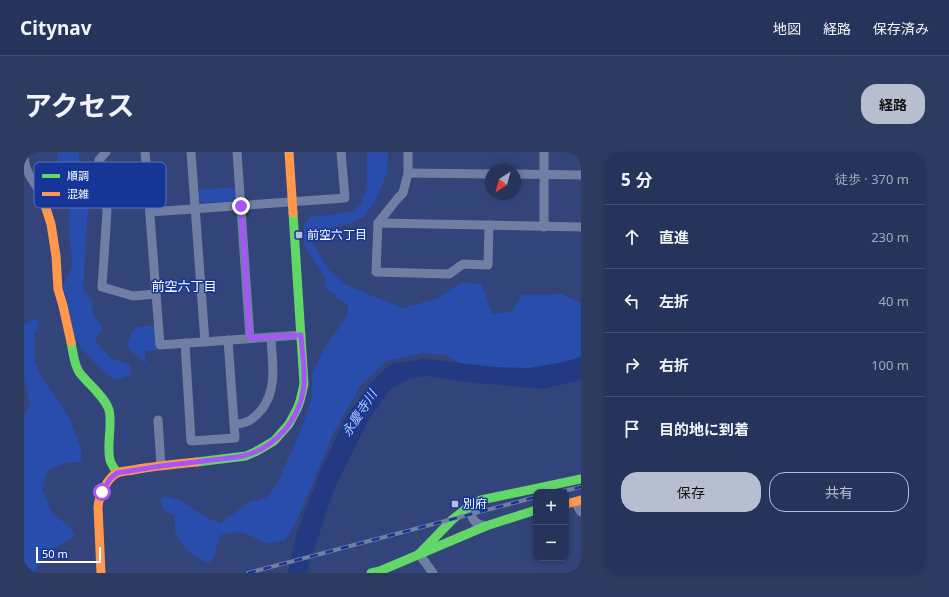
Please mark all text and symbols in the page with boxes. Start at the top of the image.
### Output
text: Citynav [20,15,92,41]
text: 地図 [773,19,801,38]
text: 経路 [823,19,851,38]
text: 保存済み [873,19,929,38]
button: 経路 [861,84,925,124]
text: アクセス [24,86,135,124]
legend [34,162,166,208]
north arrow [485,164,521,200]
text: 順調 [67,168,89,183]
text: 5 分 [621,168,652,191]
text: 徒歩 · 370 m [835,170,909,188]
text: 混雑 [67,186,89,201]
route end [232,197,250,215]
place label: 前空六丁目 [307,226,367,243]
icon: ahead [621,226,643,248]
text: 直進 [659,227,689,247]
text: 230 m [871,228,909,246]
marker: 前空六丁目 [294,230,304,240]
district label: 前空六丁目 [151,277,217,295]
icon: left [621,290,643,312]
text: 左折 [659,291,689,311]
text: 40 m [879,292,909,310]
icon: right [621,354,643,376]
text: 右折 [659,355,689,375]
text: 100 m [871,356,909,374]
water label: 永慶寺川 [337,385,382,440]
icon: arrive [621,418,643,440]
text: 目的地に到着 [659,419,749,439]
button: 保存 [621,472,761,512]
button: 共有 [769,472,909,512]
route start [93,483,111,501]
map controls [533,489,569,561]
button: + [533,489,569,525]
place label: 別府 [463,495,487,512]
marker: 別府 [450,499,460,509]
button: − [533,525,569,561]
scale bar [36,545,101,564]
text: 50 m [42,546,68,561]

